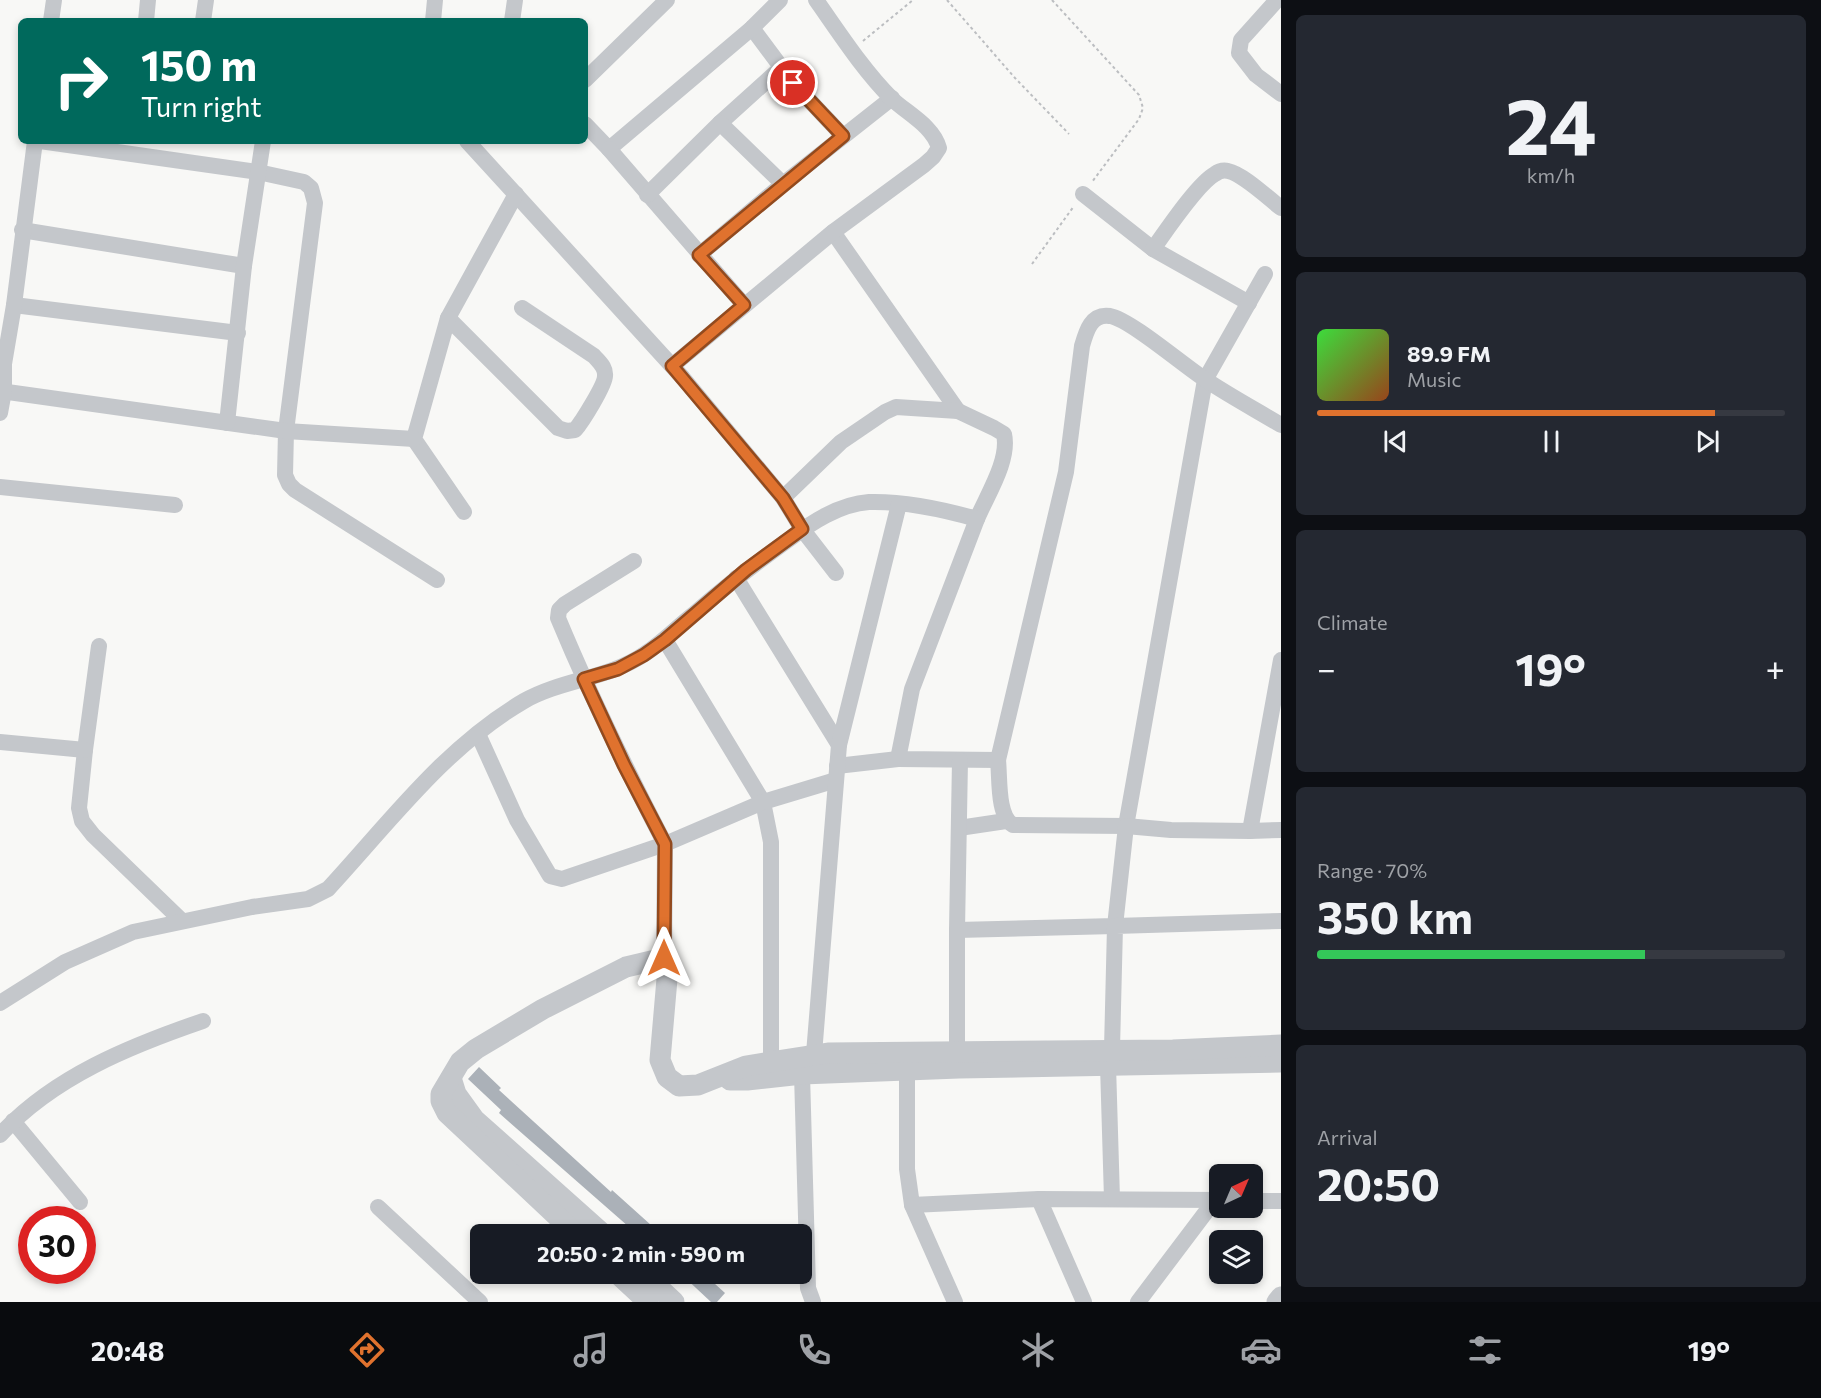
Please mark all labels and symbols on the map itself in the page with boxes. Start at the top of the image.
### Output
pin [767,57,818,108]
position arrow [632,926,696,990]
north arrow [1209,1164,1263,1218]
speed limit sign: 30 [18,1206,96,1284]

